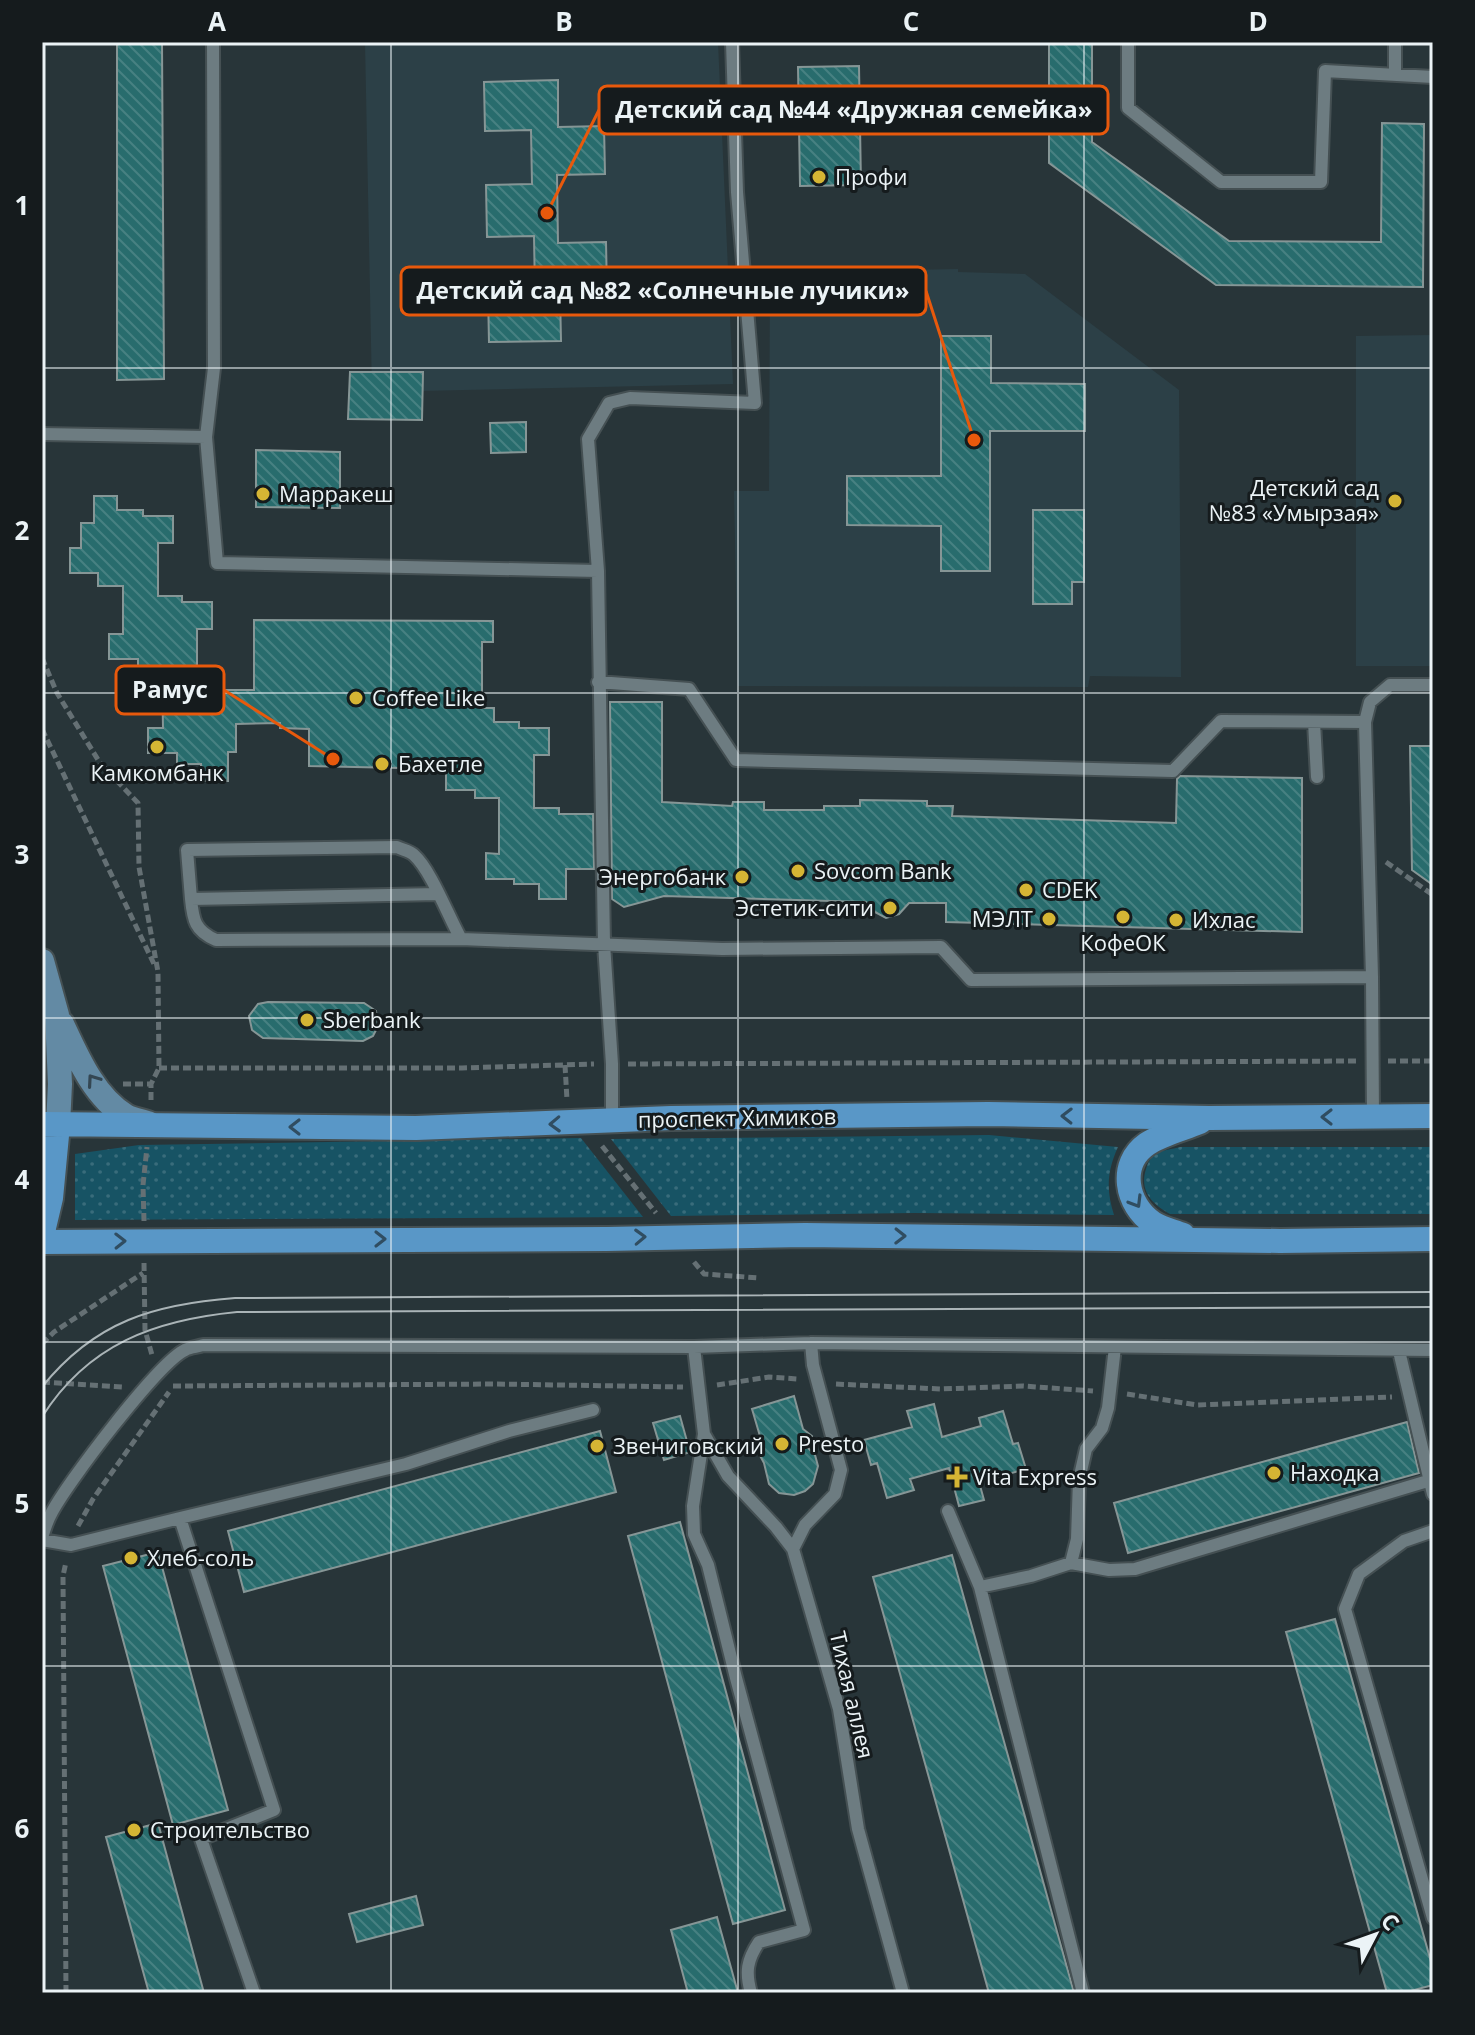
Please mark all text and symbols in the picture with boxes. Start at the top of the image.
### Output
text: A [208,3,226,39]
text: B [555,3,573,39]
text: C [903,3,919,39]
text: D [1248,3,1268,39]
callout: Детский сад №44 «Дружная семейка» [599,86,1108,134]
text: Детский сад №44 «Дружная семейка» [615,92,1093,125]
place label: Профи [835,161,907,191]
marker: Профи [810,168,828,186]
text: 1 [15,187,29,223]
callout: Детский сад №82 «Солнечные лучики» [401,267,926,315]
text: Детский сад №82 «Солнечные лучики» [416,273,910,306]
place label: Детский сад №83 «Умырзая» [1209,472,1379,527]
place label: Марракеш [279,478,393,508]
marker: Марракеш [254,485,272,503]
marker: Детский сад №83 «Умырзая» [1386,492,1404,510]
text: 2 [15,512,30,548]
callout: Рамус [116,666,224,714]
text: Рамус [132,672,208,705]
place label: Coffee Like [372,682,485,712]
marker: Coffee Like [347,689,365,707]
marker: Камкомбанк [148,738,166,756]
place label: Бахетле [398,748,483,778]
marker: Бахетле [373,755,391,773]
place label: Камкомбанк [90,757,224,787]
text: 3 [15,836,29,872]
place label: Sovcom Bank [814,855,952,885]
place label: Энергобанк [599,861,727,891]
marker: Sovcom Bank [789,862,807,880]
marker: Энергобанк [733,868,751,886]
place label: CDEK [1042,874,1098,904]
marker: CDEK [1017,881,1035,899]
place label: Эстетик-сити [735,892,874,922]
marker: Эстетик-сити [881,899,899,917]
place label: МЭЛТ [972,903,1033,933]
place label: Ихлас [1192,904,1256,934]
marker: КофеОК [1114,908,1132,926]
marker: МЭЛТ [1040,910,1058,928]
marker: Ихлас [1167,911,1185,929]
place label: КофеОК [1080,927,1166,957]
place label: Sberbank [323,1004,421,1034]
marker: Sberbank [298,1011,316,1029]
one-way arrow [88,1075,103,1089]
street label: проспект Химиков [638,1100,836,1134]
one-way arrow [1060,1107,1073,1124]
one-way arrow [1320,1108,1333,1126]
one-way arrow [548,1115,561,1132]
one-way arrow [288,1118,301,1136]
text: 4 [15,1161,30,1197]
one-way arrow [1126,1193,1142,1208]
one-way arrow [894,1227,907,1245]
one-way arrow [634,1229,647,1246]
one-way arrow [374,1231,387,1248]
one-way arrow [114,1232,127,1250]
place label: Presto [798,1428,864,1458]
place label: Звениговский [613,1430,764,1460]
marker: Presto [773,1435,791,1453]
marker: Звениговский [588,1437,606,1455]
place label: Находка [1290,1457,1379,1487]
place label: Vita Express [973,1461,1097,1491]
marker: Находка [1265,1464,1283,1482]
marker: Vita Express [948,1468,966,1486]
text: 5 [15,1485,29,1521]
place label: Хлеб-соль [147,1542,254,1572]
marker: Хлеб-соль [122,1549,140,1567]
street label: Тихая аллея [824,1628,882,1761]
text: 6 [15,1810,30,1846]
place label: Строительство [150,1814,310,1844]
marker: Строительство [125,1821,143,1839]
north arrow [1335,1895,1415,1975]
text: С [1375,1906,1407,1936]

